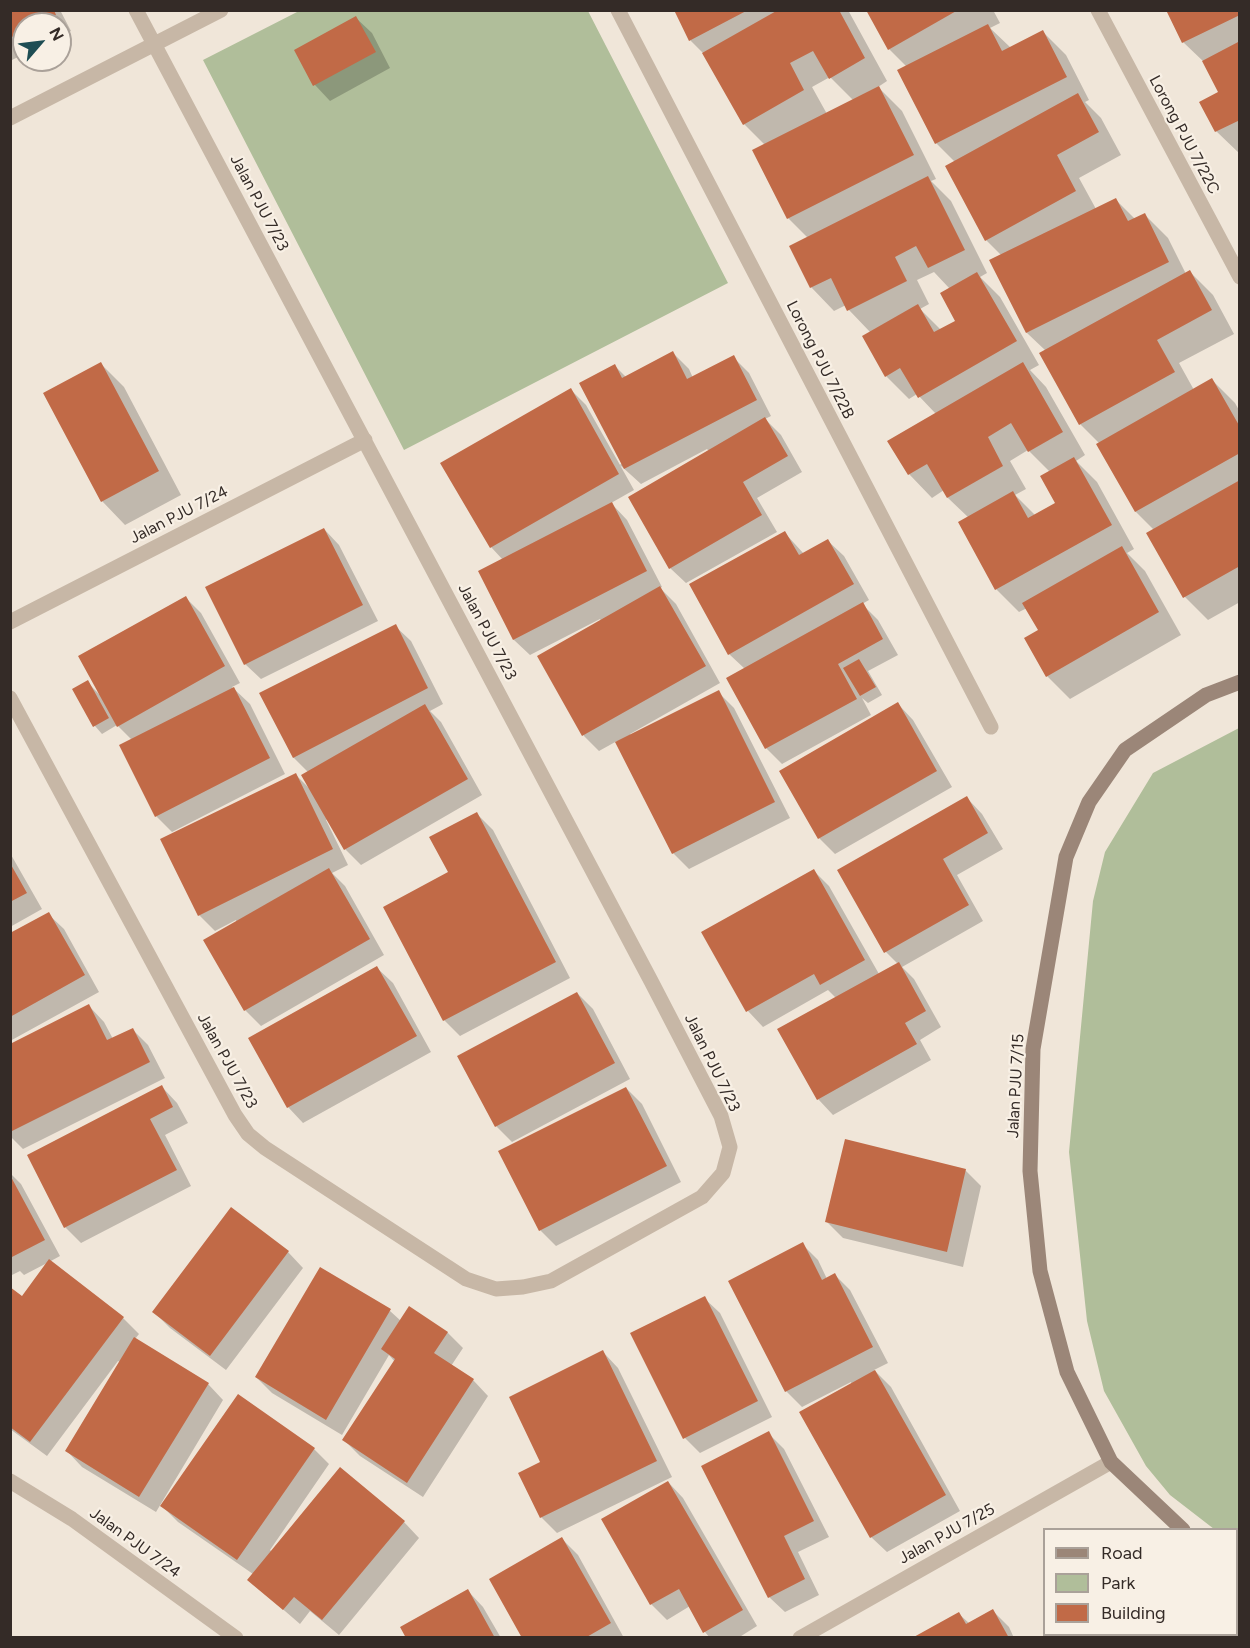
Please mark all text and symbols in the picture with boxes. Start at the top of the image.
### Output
north arrow [12,12,72,72]
text: N [45,24,68,44]
street label: Lorong PJU 7/22C [1145,72,1223,198]
street label: Jalan PJU 7/23 [226,152,292,254]
street label: Lorong PJU 7/22B [782,298,858,422]
street label: Jalan PJU 7/24 [127,482,231,548]
street label: Jalan PJU 7/23 [454,581,520,683]
street label: Jalan PJU 7/23 [193,1010,261,1112]
street label: Jalan PJU 7/23 [680,1011,744,1115]
street label: Jalan PJU 7/15 [1004,1033,1028,1139]
street label: Jalan PJU 7/25 [896,1500,998,1568]
street label: Jalan PJU 7/24 [86,1504,184,1582]
legend [1043,1528,1238,1636]
text: Road [1101,1542,1142,1564]
text: Park [1101,1572,1135,1594]
text: Building [1101,1602,1166,1624]

